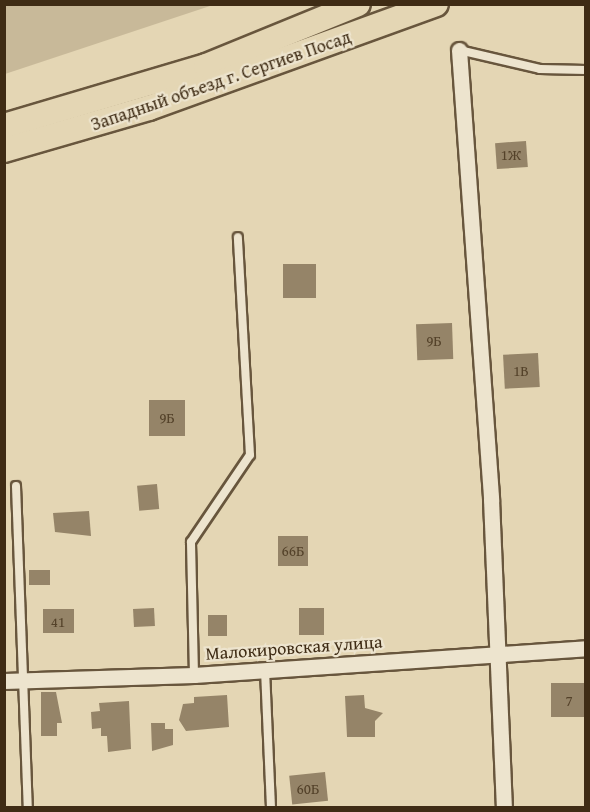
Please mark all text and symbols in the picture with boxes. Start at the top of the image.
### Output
street label: Западный объезд г. Сергиев Посад [88,26,354,136]
house number: 1Ж [501,146,521,164]
house number: 9Б [426,332,442,350]
house number: 1В [513,362,529,380]
house number: 9Б [159,409,175,427]
house number: 66Б [282,542,304,560]
house number: 41 [51,613,65,631]
street label: Малокировская улица [205,631,383,665]
house number: 7 [565,692,573,710]
house number: 60Б [297,780,319,798]

